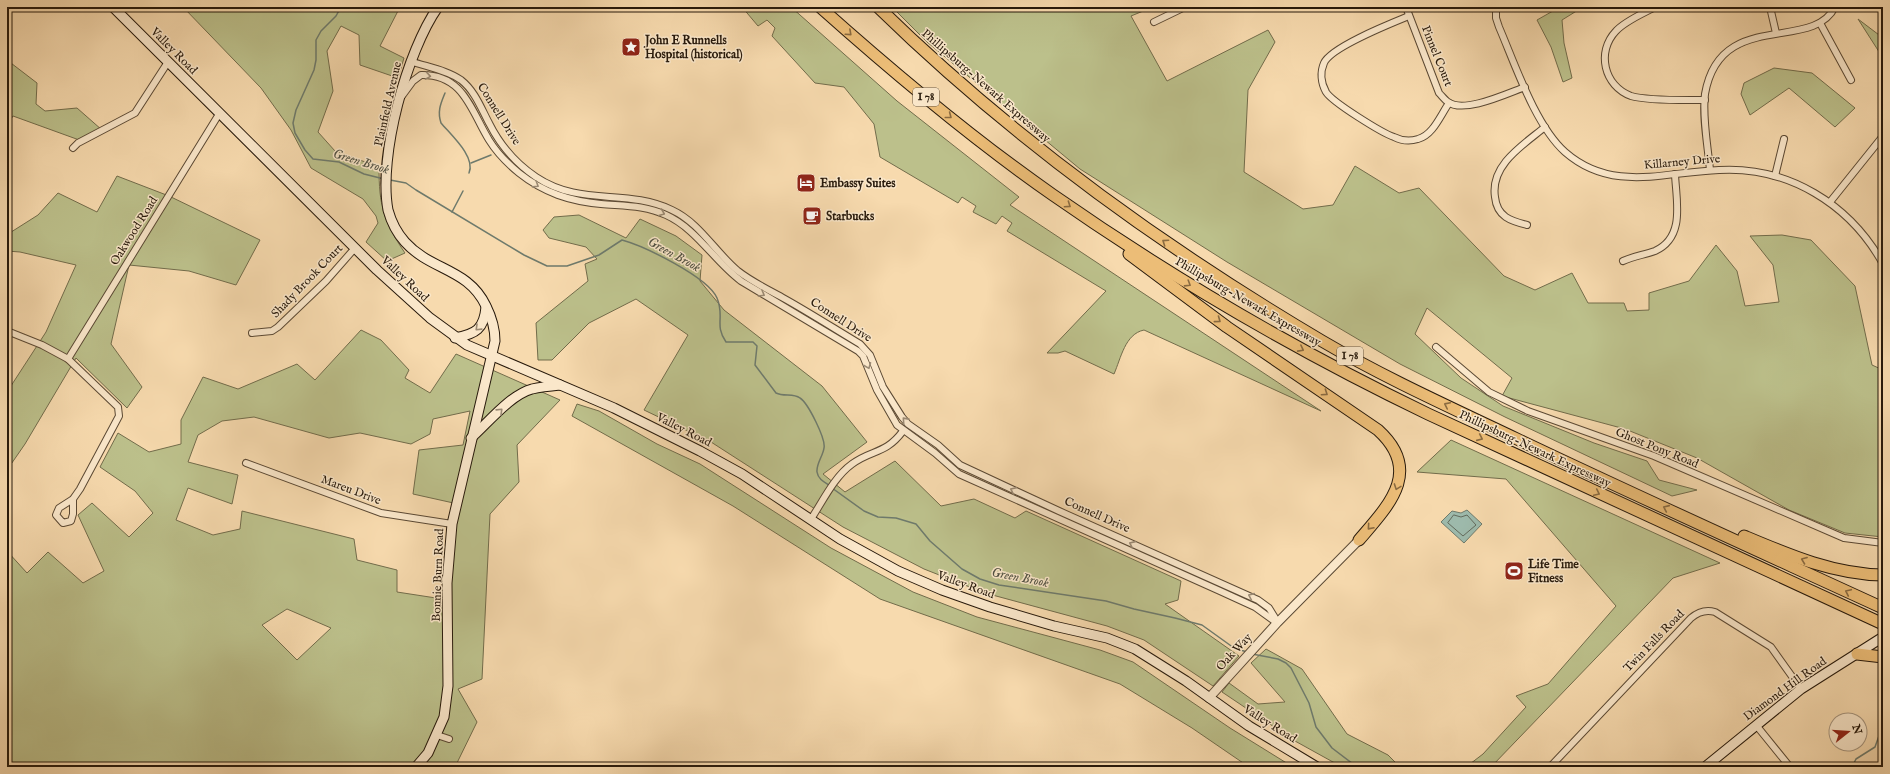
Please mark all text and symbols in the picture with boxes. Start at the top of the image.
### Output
street label: Pinnel Court [1418,23,1456,89]
street label: Valley Road [147,24,201,78]
street label: Phillipsburg-Newark Expressway [918,26,1054,147]
one-way arrow [845,28,852,35]
place label: John E Runnells Hospital (historical) [643,33,743,63]
place icon: John E Runnells Hospital (historical) [620,36,642,58]
street label: Plainfield Avenue [371,60,405,148]
one-way arrow [425,71,431,80]
street label: Connell Drive [474,80,524,148]
road number: I 78 [913,88,939,106]
one-way arrow [945,111,952,118]
water label: Green Brook [331,145,392,179]
street label: Killarney Drive [1643,151,1721,173]
hotel icon: Embassy Suites [795,172,817,194]
place label: Embassy Suites [820,176,896,192]
one-way arrow [532,181,539,188]
street label: Oakwood Road [107,193,161,268]
one-way arrow [1064,200,1071,208]
cafe icon: Starbucks [801,205,823,227]
one-way arrow [657,208,665,216]
place label: Starbucks [826,209,875,224]
water label: Green Brook [645,234,704,277]
one-way arrow [1163,240,1170,247]
street label: Shady Brook Court [268,241,346,321]
street label: Valley Road [377,252,432,305]
street label: Phillipsburg-Newark Expressway [1172,254,1324,351]
one-way arrow [1184,279,1191,286]
one-way arrow [758,290,765,297]
street label: Connell Drive [807,295,875,346]
one-way arrow [1213,315,1220,322]
one-way arrow [475,323,483,331]
one-way arrow [1296,344,1304,351]
road number: I 78 [1337,347,1363,365]
one-way arrow [863,363,871,370]
one-way arrow [1320,388,1327,395]
one-way arrow [1444,403,1451,410]
street label: Phillipsburg-Newark Expressway [1456,407,1613,492]
one-way arrow [495,408,503,416]
street label: Valley Road [653,409,715,451]
one-way arrow [902,417,910,425]
street label: Ghost Pony Road [1613,424,1701,472]
one-way arrow [1475,433,1483,441]
street label: Mareu Drive [319,472,384,508]
one-way arrow [1394,484,1402,491]
one-way arrow [1010,487,1017,495]
one-way arrow [1593,488,1601,496]
street label: Connell Drive [1062,494,1133,536]
one-way arrow [1663,505,1670,513]
one-way arrow [1367,522,1374,530]
street label: Bonnie Burn Road [429,528,447,622]
one-way arrow [1128,540,1135,548]
place label: Life Time Fitness [1527,557,1579,586]
one-way arrow [1800,557,1807,565]
sports icon: Life Time Fitness [1503,560,1525,582]
water label: Green Brook [990,564,1051,592]
street label: Valley Road [934,567,997,603]
one-way arrow [1844,589,1852,597]
one-way arrow [1247,593,1255,601]
street label: Twin Falls Road [1620,606,1688,675]
street label: Oak Way [1213,630,1255,674]
street label: Diamond Hill Road [1741,654,1830,724]
street label: Valley Road [1240,701,1300,747]
north arrow [1828,712,1868,752]
text: N [1848,722,1865,736]

